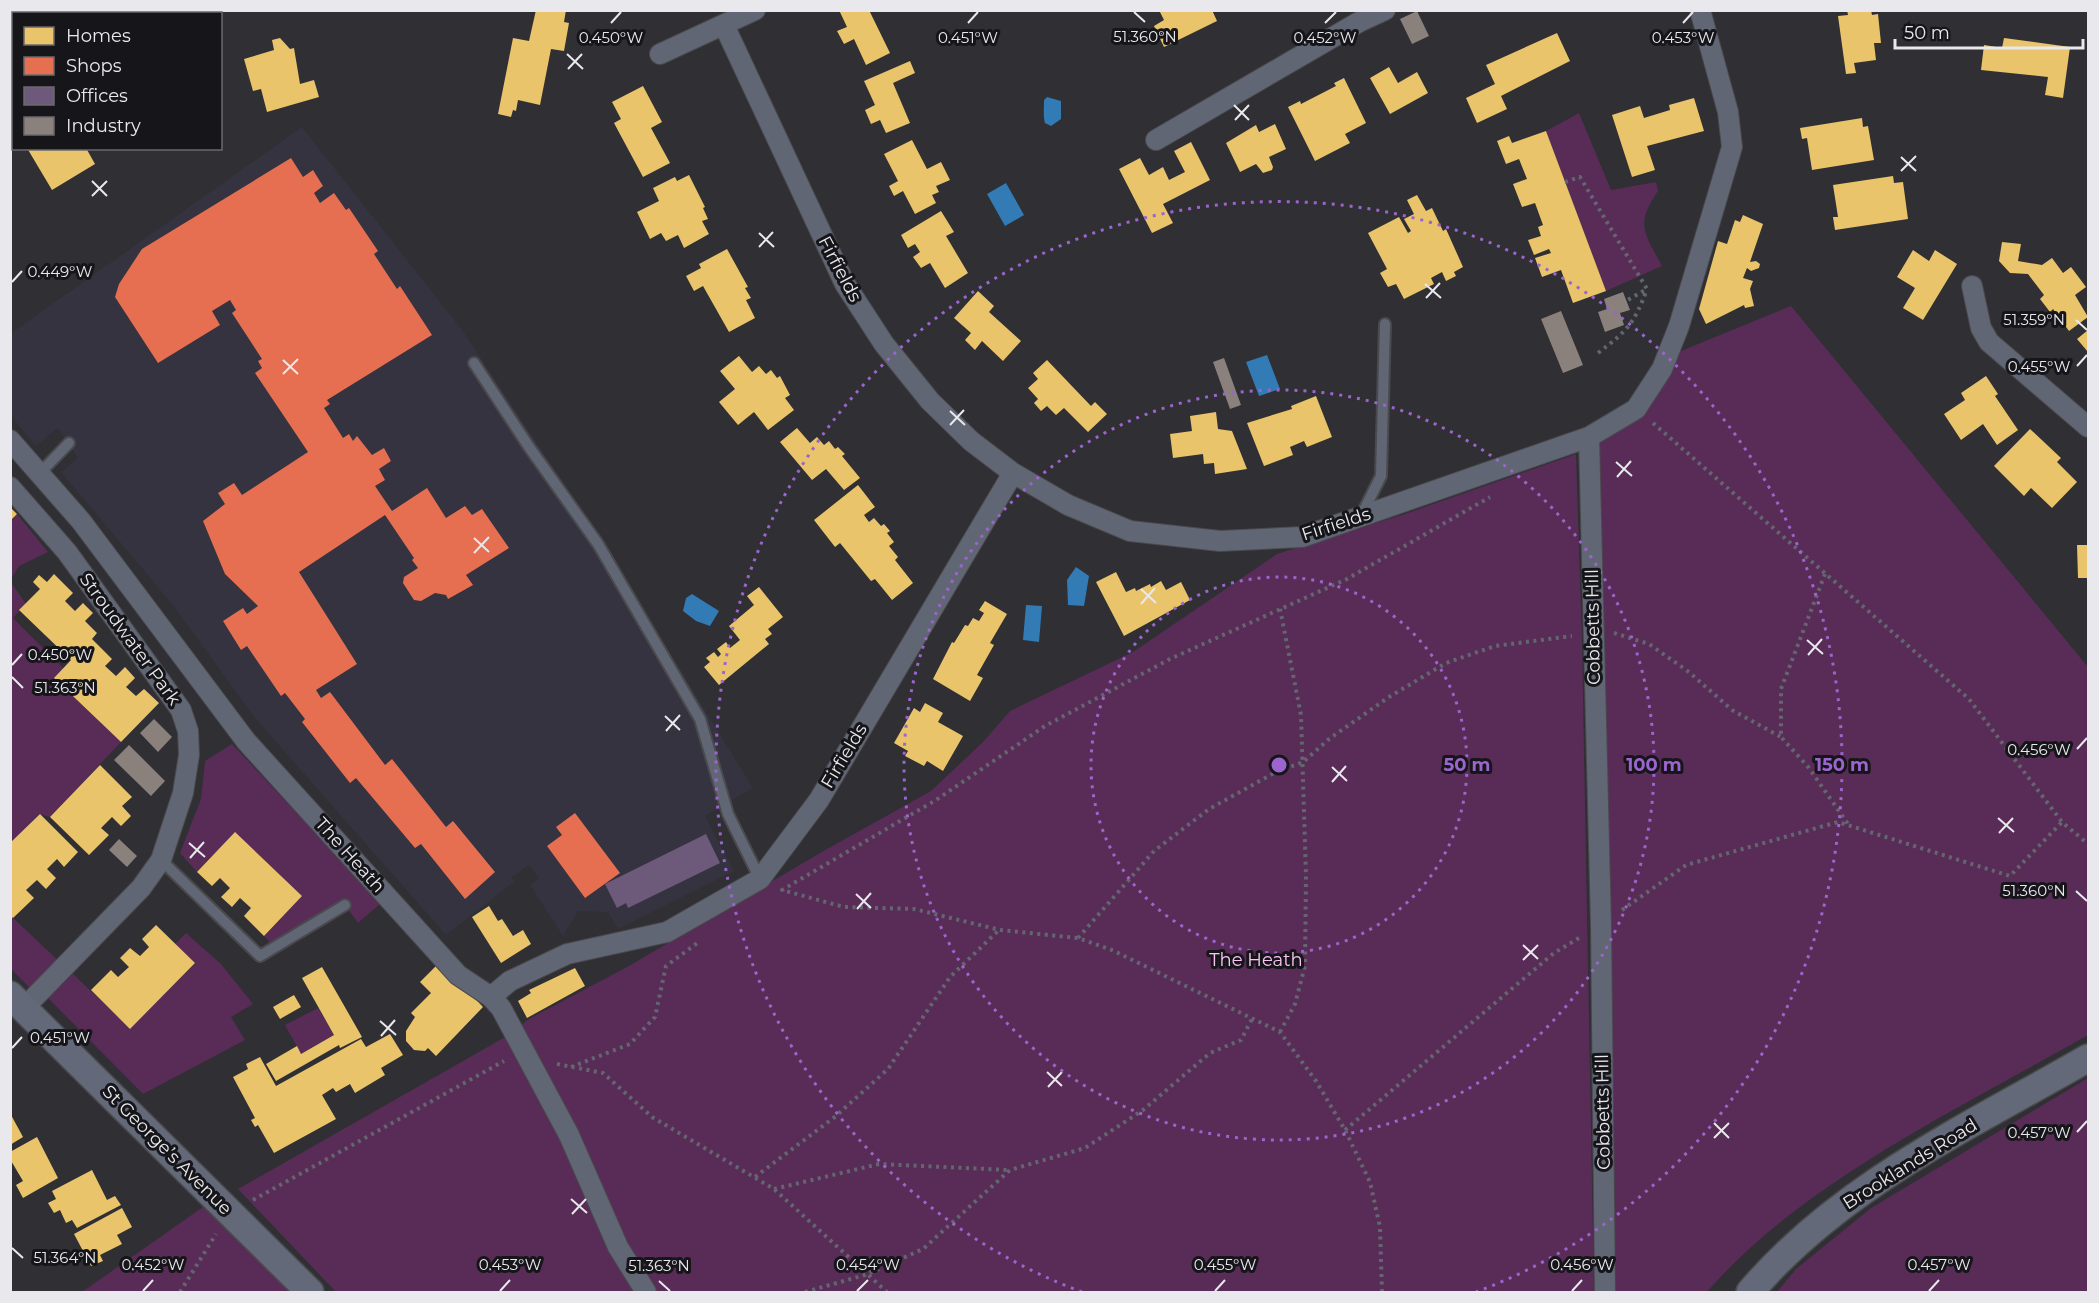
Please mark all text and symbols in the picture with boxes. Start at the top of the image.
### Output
legend [12,12,222,150]
scale bar [1895,12,2082,50]
text: 50 m [1904,22,1950,44]
text: Homes [66,25,131,47]
text: 51.360°N [1113,27,1177,46]
text: 0.450°W [579,28,644,47]
text: 0.451°W [938,28,998,47]
text: 0.452°W [1294,28,1357,47]
text: 0.453°W [1652,28,1715,47]
text: Shops [66,55,122,77]
text: Offices [66,85,128,107]
text: Industry [66,115,141,137]
street label: Firfields [814,232,867,306]
text: 0.449°W [27,262,93,281]
text: 51.359°N [2003,310,2065,329]
text: 0.455°W [2008,357,2071,376]
street label: Firfields [1299,502,1374,545]
street label: Stroudwater Park [75,569,185,710]
street label: Cobbetts Hill [1581,569,1605,685]
text: 0.450°W [28,645,93,664]
text: 51.363°N [34,678,96,697]
street label: Firfields [816,720,872,792]
text: 0.456°W [2007,740,2071,759]
text: 50 m [1444,754,1490,776]
text: 100 m [1626,754,1682,776]
text: 150 m [1815,754,1869,776]
centre of rings [1269,755,1289,775]
street label: The Heath [311,813,389,897]
text: 51.360°N [2002,881,2066,900]
park label: The Heath [1209,949,1303,971]
text: 0.451°W [30,1028,90,1047]
street label: Cobbetts Hill [1591,1054,1615,1170]
street label: St George’s Avenue [98,1081,236,1219]
street label: Brooklands Road [1839,1114,1981,1214]
text: 0.457°W [2007,1123,2071,1142]
text: 51.364°N [34,1248,96,1267]
text: 0.452°W [122,1255,185,1274]
text: 0.453°W [479,1255,542,1274]
text: 0.454°W [836,1255,900,1274]
text: 0.455°W [1194,1255,1257,1274]
text: 0.456°W [1550,1255,1614,1274]
text: 0.457°W [1907,1255,1971,1274]
text: 51.363°N [628,1256,690,1275]

